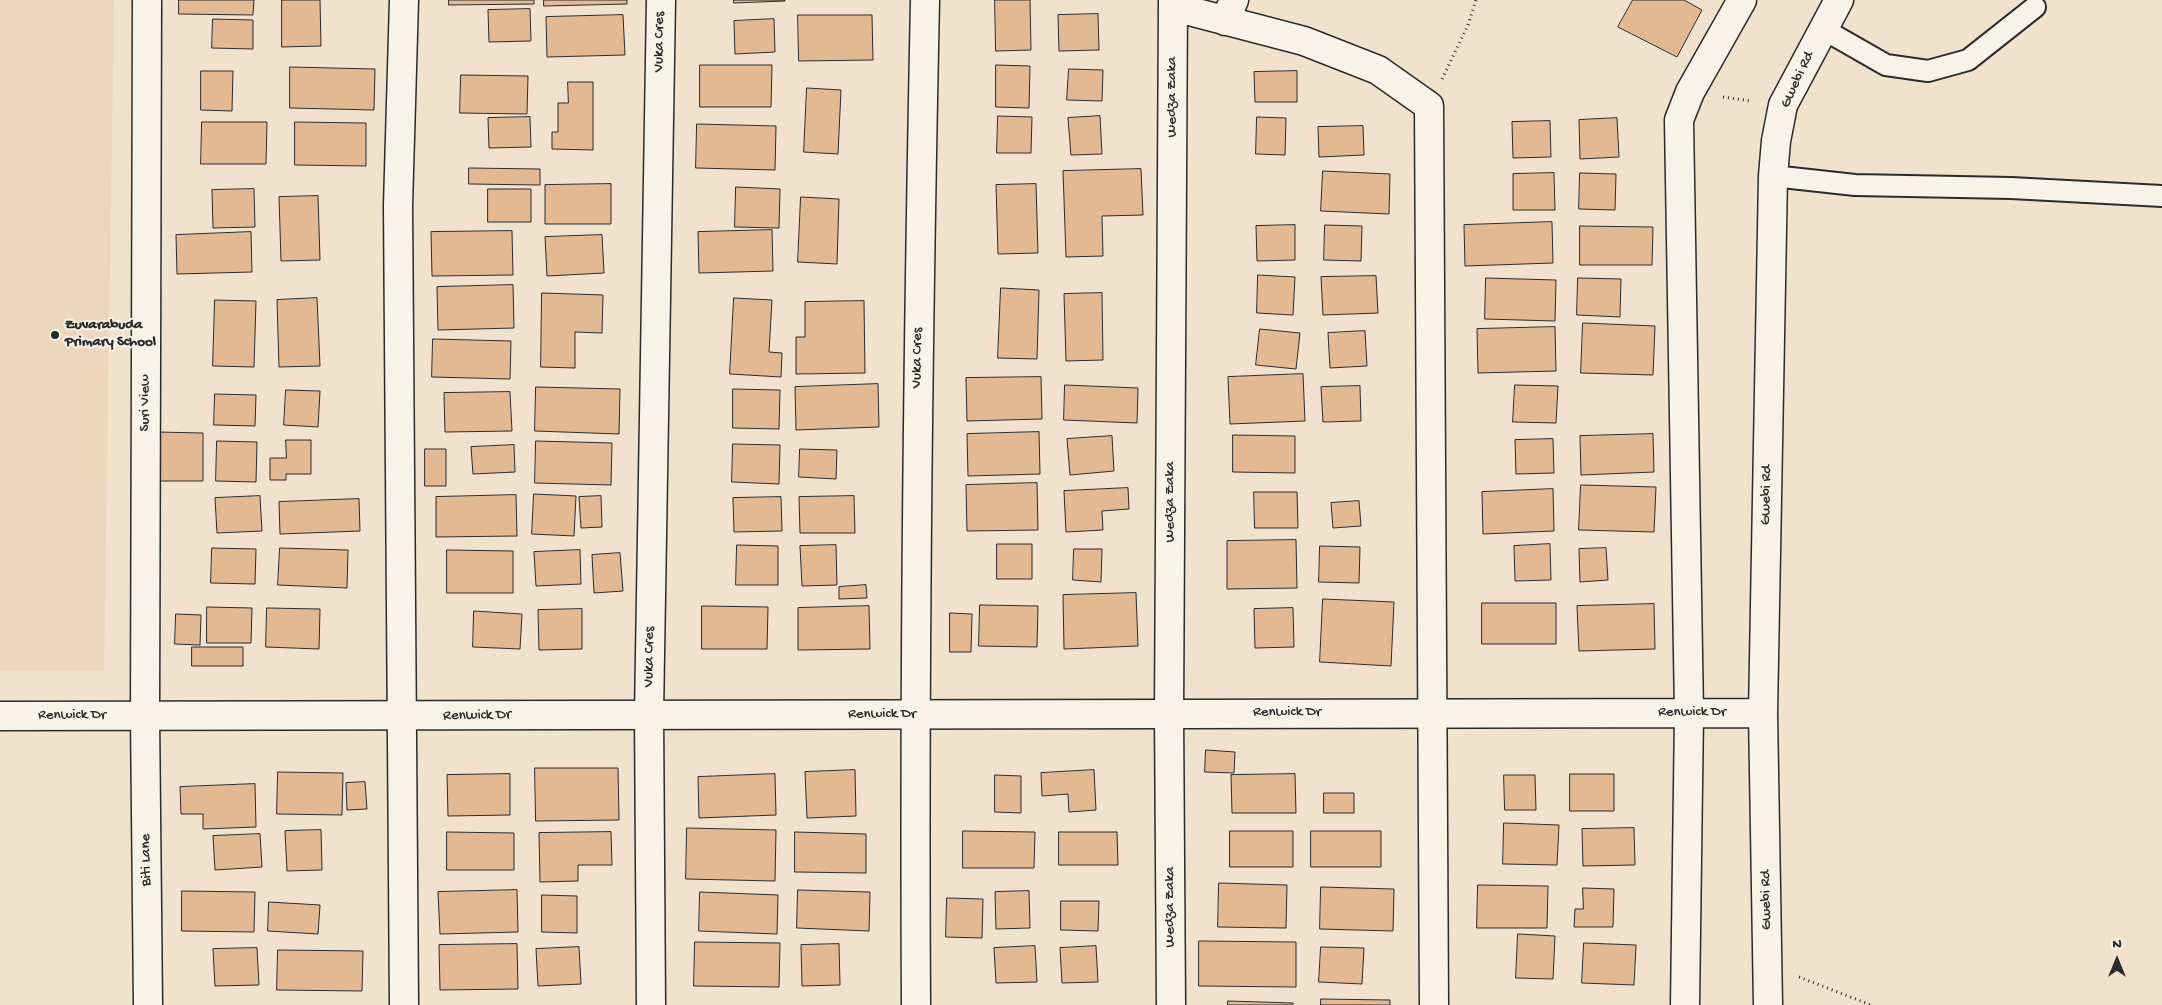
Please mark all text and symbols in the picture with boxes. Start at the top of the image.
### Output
street label: Vuka Cres [650,12,670,72]
street label: Gwebi Rd [1777,49,1819,111]
street label: Wedza Zaka [1164,57,1182,137]
place label: Zuvarabuda Primary School [65,317,156,352]
street label: Vuka Cres [908,328,928,388]
marker: Zuvarabuda Primary School [49,329,61,341]
street label: Suri View [137,374,155,432]
street label: Wedza Zaka [1162,462,1180,542]
street label: Gwebi Rd [1757,465,1777,525]
street label: Vuka Cres [640,627,660,687]
street label: Renwick Dr [1253,704,1321,722]
street label: Renwick Dr [1658,704,1726,722]
street label: Renwick Dr [443,706,511,726]
street label: Renwick Dr [848,706,916,724]
street label: Renwick Dr [38,707,106,725]
street label: Biti Lane [138,834,156,886]
street label: Wedza Zaka [1162,867,1180,947]
street label: Gwebi Rd [1757,870,1777,930]
north arrow [2092,935,2142,985]
text: N [2112,936,2122,953]

